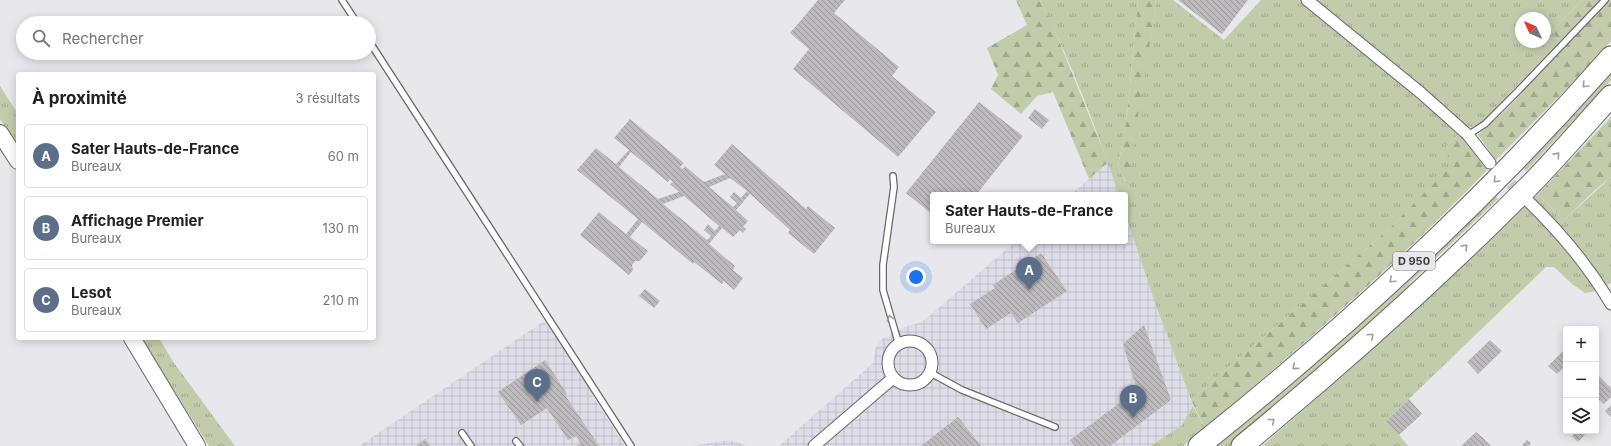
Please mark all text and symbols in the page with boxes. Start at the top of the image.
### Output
north arrow [1515,12,1551,48]
search box [16,16,376,60]
icon: search [30,27,52,49]
text: Rechercher [62,29,144,48]
one-way arrow [1582,80,1589,88]
text: À proximité [32,88,127,108]
text: 3 résultats [296,90,360,106]
text: Sater Hauts-de-France [71,139,239,158]
text: A [41,148,51,164]
text: 60 m [328,148,359,164]
one-way arrow [1552,152,1560,160]
text: Bureaux [71,158,122,174]
one-way arrow [1493,175,1501,183]
popup [930,192,1128,244]
text: Sater Hauts-de-France [945,201,1113,220]
text: Affichage Premier [71,211,204,230]
text: B [42,220,50,236]
text: 130 m [322,220,359,236]
text: Bureaux [945,220,996,236]
text: Bureaux [71,230,122,246]
one-way arrow [1460,244,1468,252]
road number: D 950 [1393,252,1435,270]
pin: A [1016,257,1042,290]
your location [906,267,926,287]
one-way arrow [1390,276,1397,283]
text: Lesot [71,283,112,302]
text: C [41,292,51,308]
text: 210 m [323,292,359,308]
text: Bureaux [71,302,122,318]
one-way arrow [886,314,895,321]
map controls [1563,326,1599,434]
button: + [1563,326,1599,362]
one-way arrow [1366,334,1373,341]
one-way arrow [1293,362,1300,369]
button: − [1563,362,1599,398]
pin: C [524,369,550,402]
pin: B [1120,385,1146,418]
button: layers [1563,398,1599,434]
one-way arrow [1268,419,1275,426]

